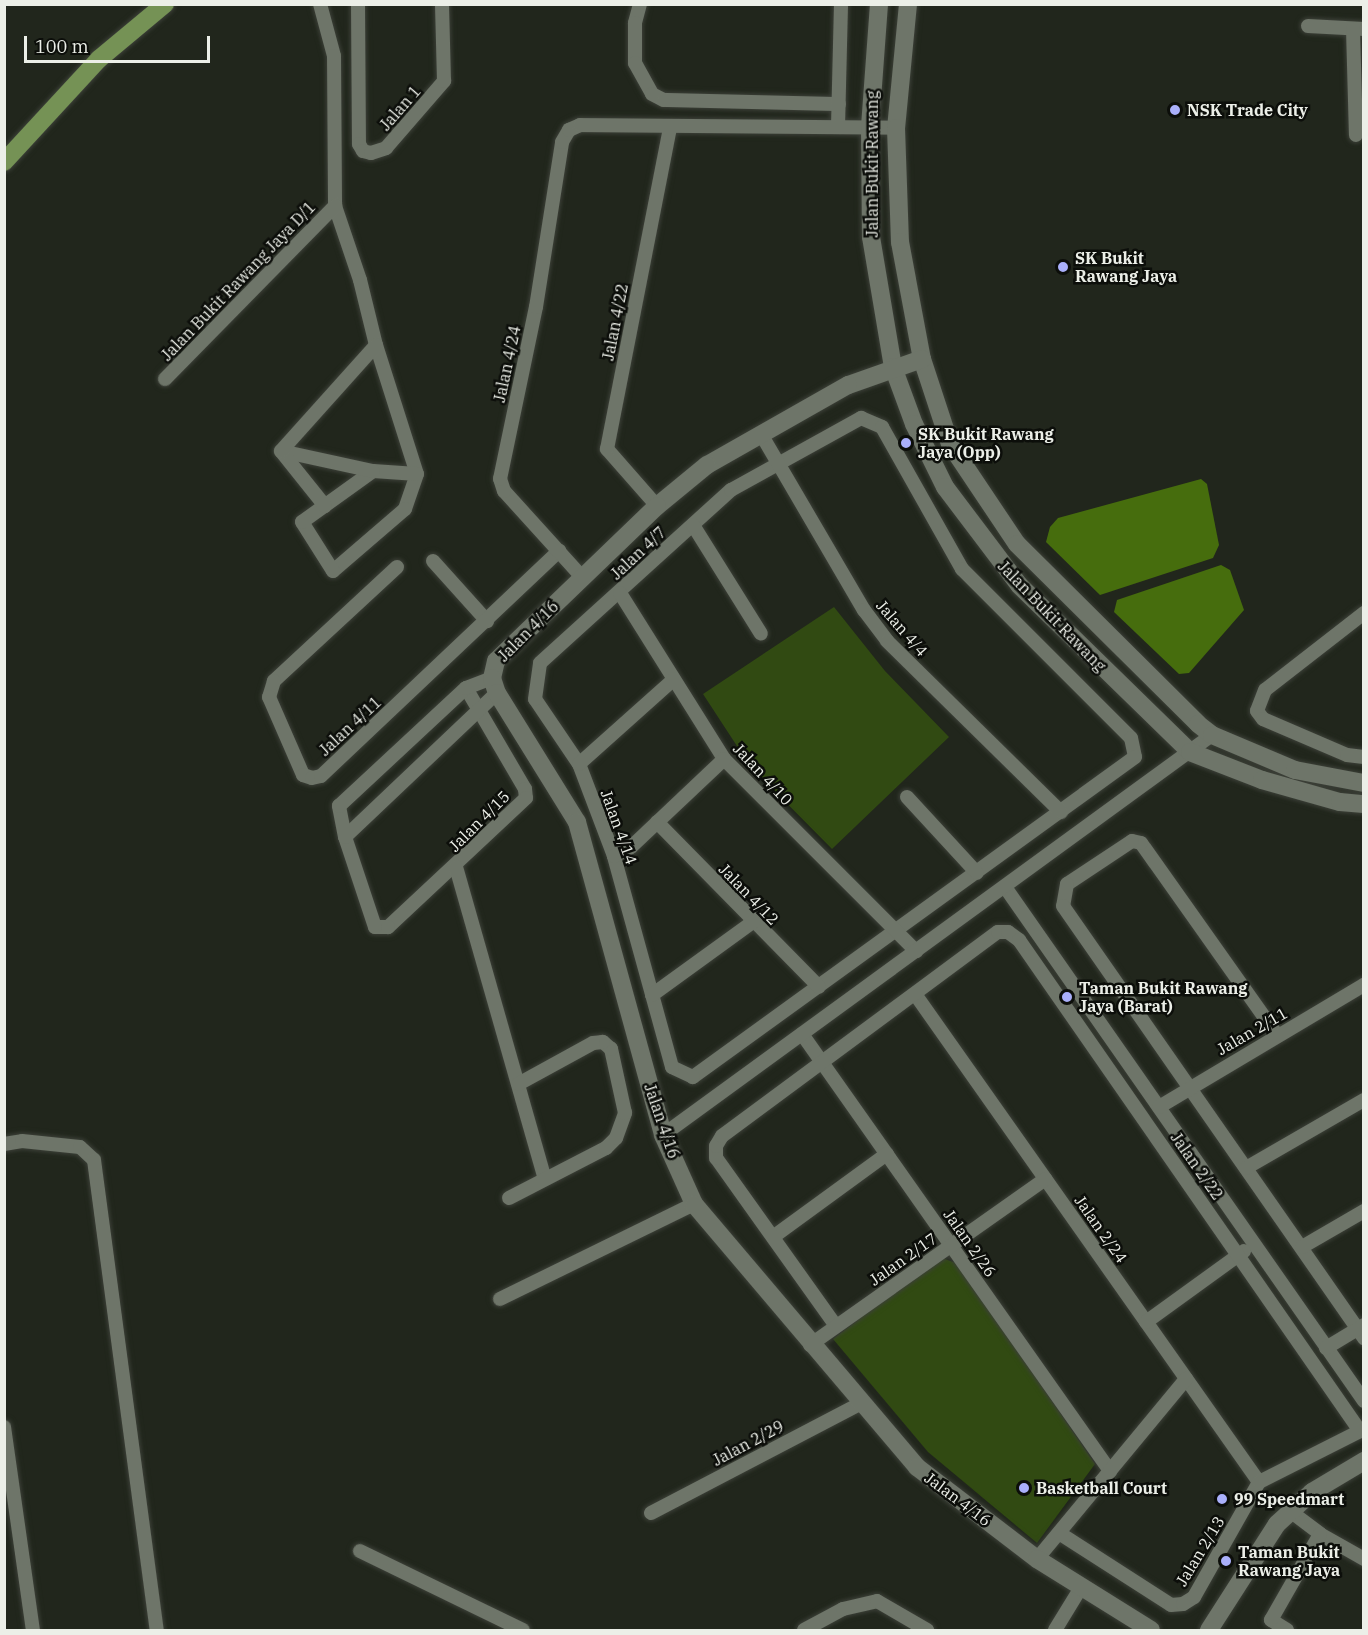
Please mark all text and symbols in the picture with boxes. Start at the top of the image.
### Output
scale bar [27,24,213,62]
text: 100 m [35,35,89,58]
street label: Jalan 1 [375,82,425,134]
street label: Jalan Bukit Rawang [862,91,882,237]
place label: NSK Trade City [1187,100,1308,120]
marker: NSK Trade City [1168,103,1182,117]
street label: Jalan Bukit Rawang Jaya D/1 [157,197,319,365]
place label: SK Bukit Rawang Jaya [1075,248,1177,286]
marker: SK Bukit Rawang Jaya [1056,260,1070,274]
street label: Jalan 4/22 [598,282,632,362]
street label: Jalan 4/24 [489,324,525,404]
place label: SK Bukit Rawang Jaya (Opp) [918,424,1054,462]
marker: SK Bukit Rawang Jaya (Opp) [899,436,913,450]
street label: Jalan 4/7 [606,523,670,583]
street label: Jalan Bukit Rawang [994,556,1110,676]
street label: Jalan 4/4 [872,596,932,660]
street label: Jalan 4/16 [494,597,562,665]
street label: Jalan 4/11 [315,692,385,760]
street label: Jalan 4/10 [729,739,797,809]
street label: Jalan 4/15 [445,787,513,855]
street label: Jalan 4/14 [597,787,641,867]
street label: Jalan 4/12 [715,859,783,929]
place label: Taman Bukit Rawang Jaya (Barat) [1079,978,1248,1016]
marker: Taman Bukit Rawang Jaya (Barat) [1060,990,1074,1004]
street label: Jalan 2/11 [1213,1003,1291,1059]
street label: Jalan 4/16 [640,1081,684,1161]
street label: Jalan 2/22 [1167,1129,1227,1203]
street label: Jalan 2/24 [1071,1192,1131,1266]
street label: Jalan 2/26 [940,1206,1000,1280]
street label: Jalan 2/17 [866,1229,940,1289]
street label: Jalan 2/29 [709,1416,787,1470]
street label: Jalan 4/16 [921,1468,995,1530]
place label: Basketball Court [1036,1478,1167,1498]
marker: Basketball Court [1017,1481,1031,1495]
place label: 99 Speedmart [1234,1489,1344,1509]
marker: 99 Speedmart [1215,1492,1229,1506]
street label: Jalan 2/13 [1172,1513,1228,1589]
place label: Taman Bukit Rawang Jaya [1238,1542,1340,1580]
marker: Taman Bukit Rawang Jaya [1219,1554,1233,1568]

